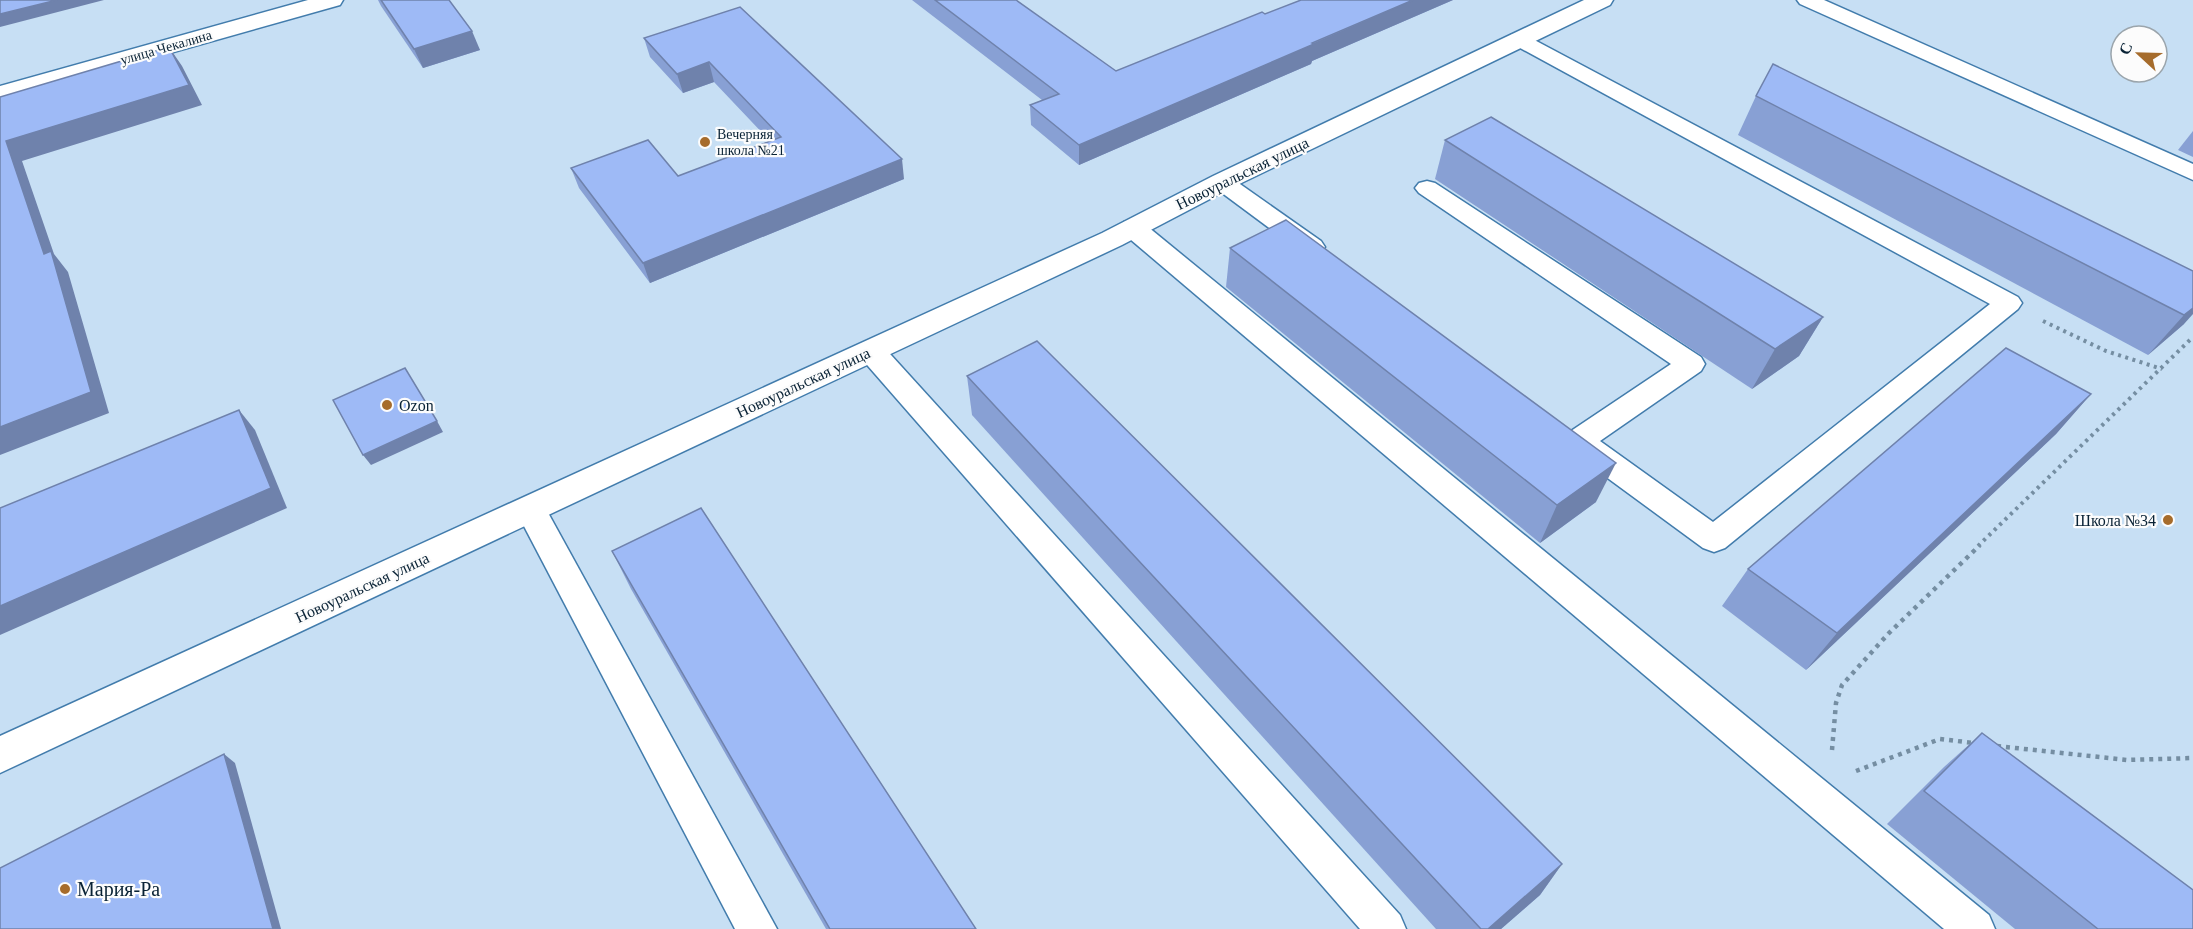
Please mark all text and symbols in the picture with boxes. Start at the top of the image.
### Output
north arrow [2109,24,2169,84]
street label: улица Чекалина [119,27,214,68]
text: С [2116,40,2136,57]
place label: Вечерняя школа №21 [717,127,785,158]
street label: Новоуральская улица [1173,134,1312,214]
marker: Вечерняя школа №21 [698,135,712,149]
street label: Новоуральская улица [734,344,873,422]
place label: Ozon [399,397,434,414]
marker: Ozon [380,398,394,412]
place label: Школа №34 [2075,512,2156,529]
marker: Школа №34 [2161,513,2175,527]
street label: Новоуральская улица [293,549,432,627]
place label: Мария-Ра [77,878,160,901]
marker: Мария-Ра [58,882,72,896]

